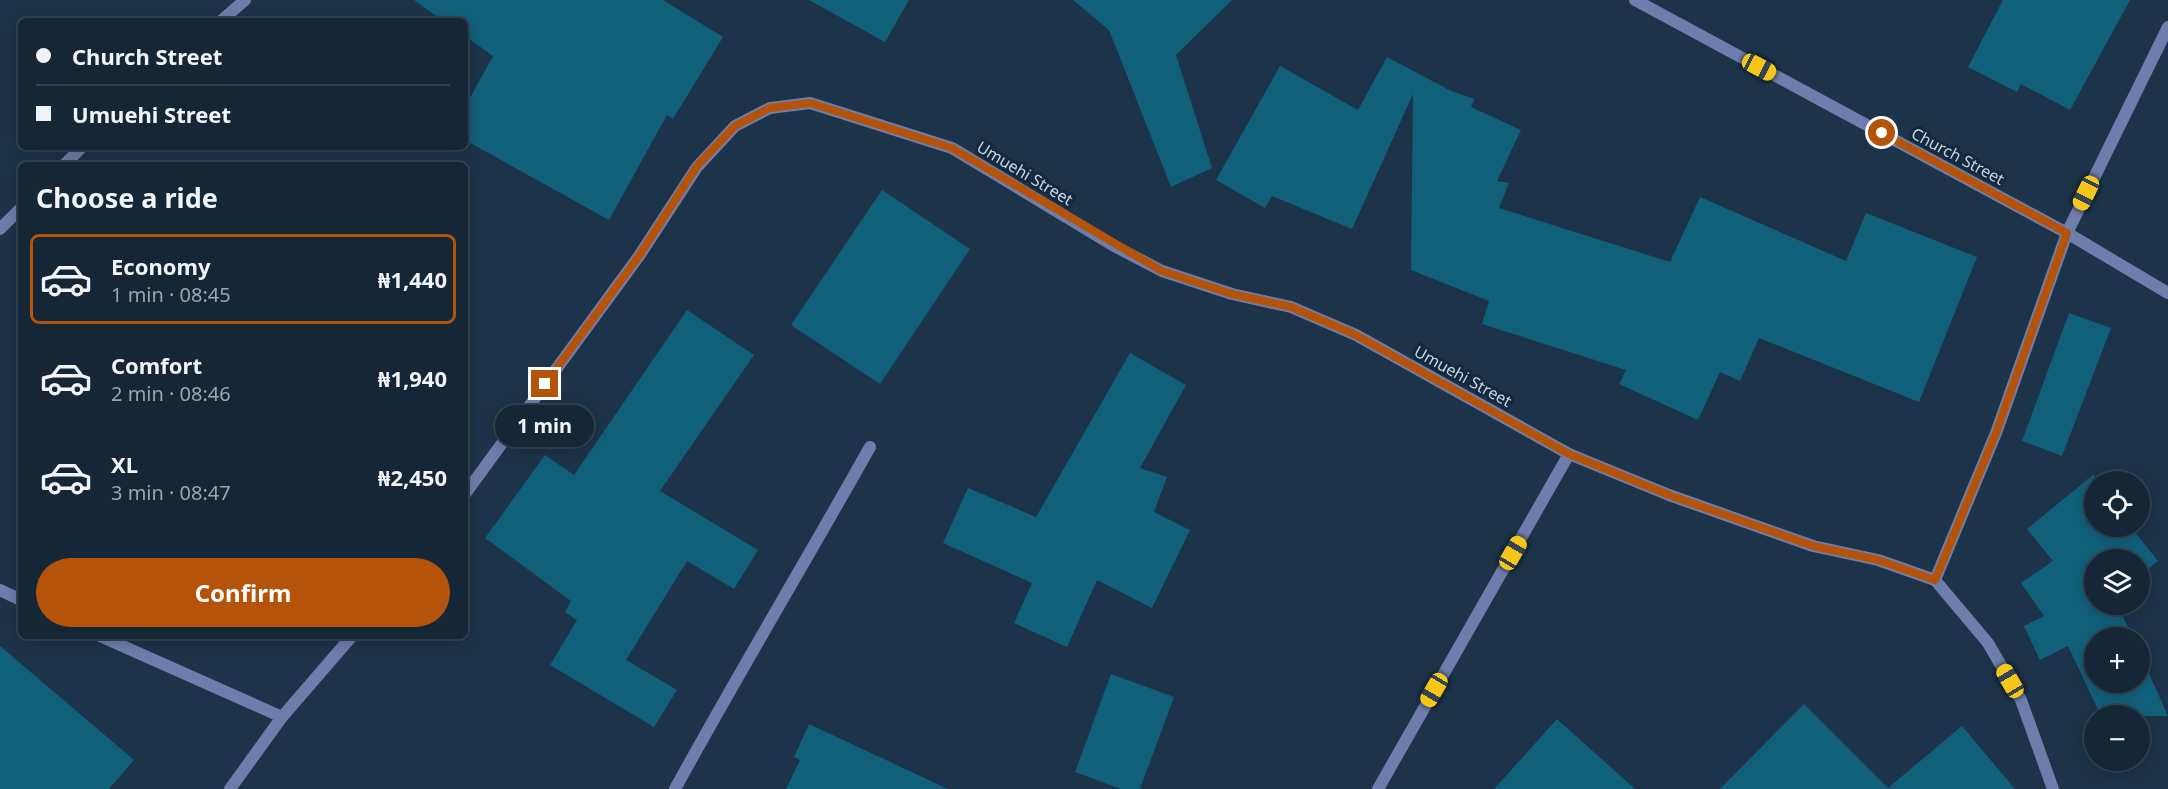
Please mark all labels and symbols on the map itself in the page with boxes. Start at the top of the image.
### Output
car [1739,51,1779,83]
route start [1868,119,1895,146]
street label: Church Street [1908,122,2009,190]
street label: Umuehi Street [973,136,1077,210]
car [2070,173,2102,213]
street label: Umuehi Street [1410,340,1516,412]
route end [531,370,558,397]
callout: 1 min [496,405,594,447]
car [1496,533,1530,573]
car [1993,661,2027,701]
car [1417,670,1451,710]

